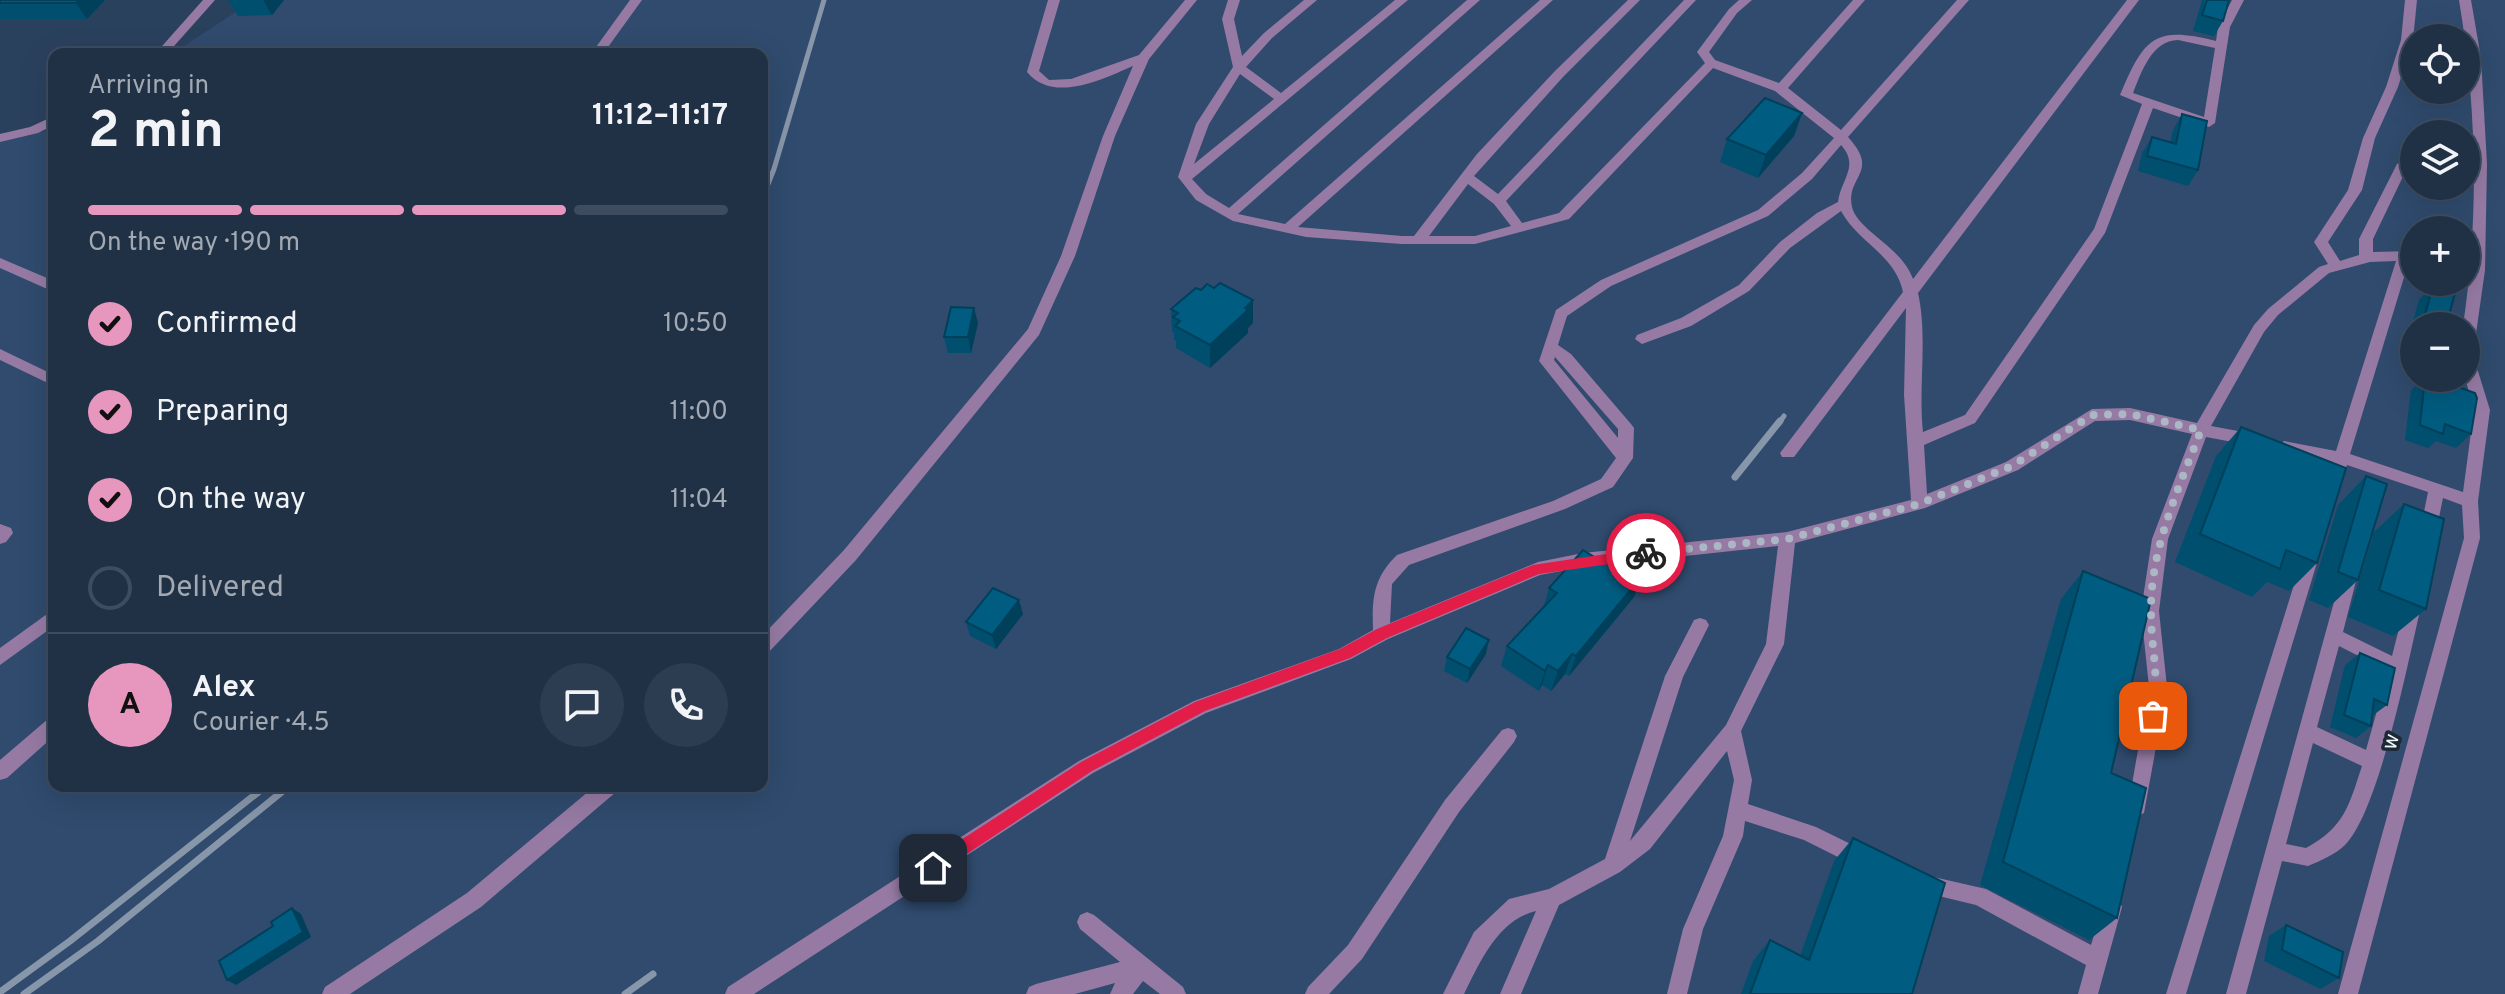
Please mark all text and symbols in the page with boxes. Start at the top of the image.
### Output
map controls [2400,24,2480,392]
button: locate [2400,24,2480,104]
text: Arriving in [88,70,209,103]
text: 11:12–11:17 [592,98,728,135]
text: 2 min [88,100,224,166]
button: layers [2400,120,2480,200]
button: + [2400,216,2480,296]
text: On the way · 190 m [88,227,300,260]
icon: check [88,302,132,346]
text: Confirmed [156,306,298,343]
text: 10:50 [663,308,728,341]
button: − [2400,312,2480,392]
icon: check [88,390,132,434]
text: Preparing [156,394,289,431]
text: 11:00 [670,396,728,429]
icon: check [88,478,132,522]
text: On the way [156,482,306,519]
text: 11:04 [670,484,728,517]
courier [1606,513,1686,593]
icon: bike [1624,531,1668,575]
text: Delivered [156,570,284,607]
button: chat [540,663,624,747]
button: phone [644,663,728,747]
text: Alex [192,670,256,707]
pin [2119,682,2187,750]
text: A [119,687,141,724]
icon: bag [2131,694,2175,738]
text: Courier · 4.5 [192,707,330,740]
street label: w [2377,731,2407,753]
pin [899,834,967,902]
icon: home [911,846,955,890]

